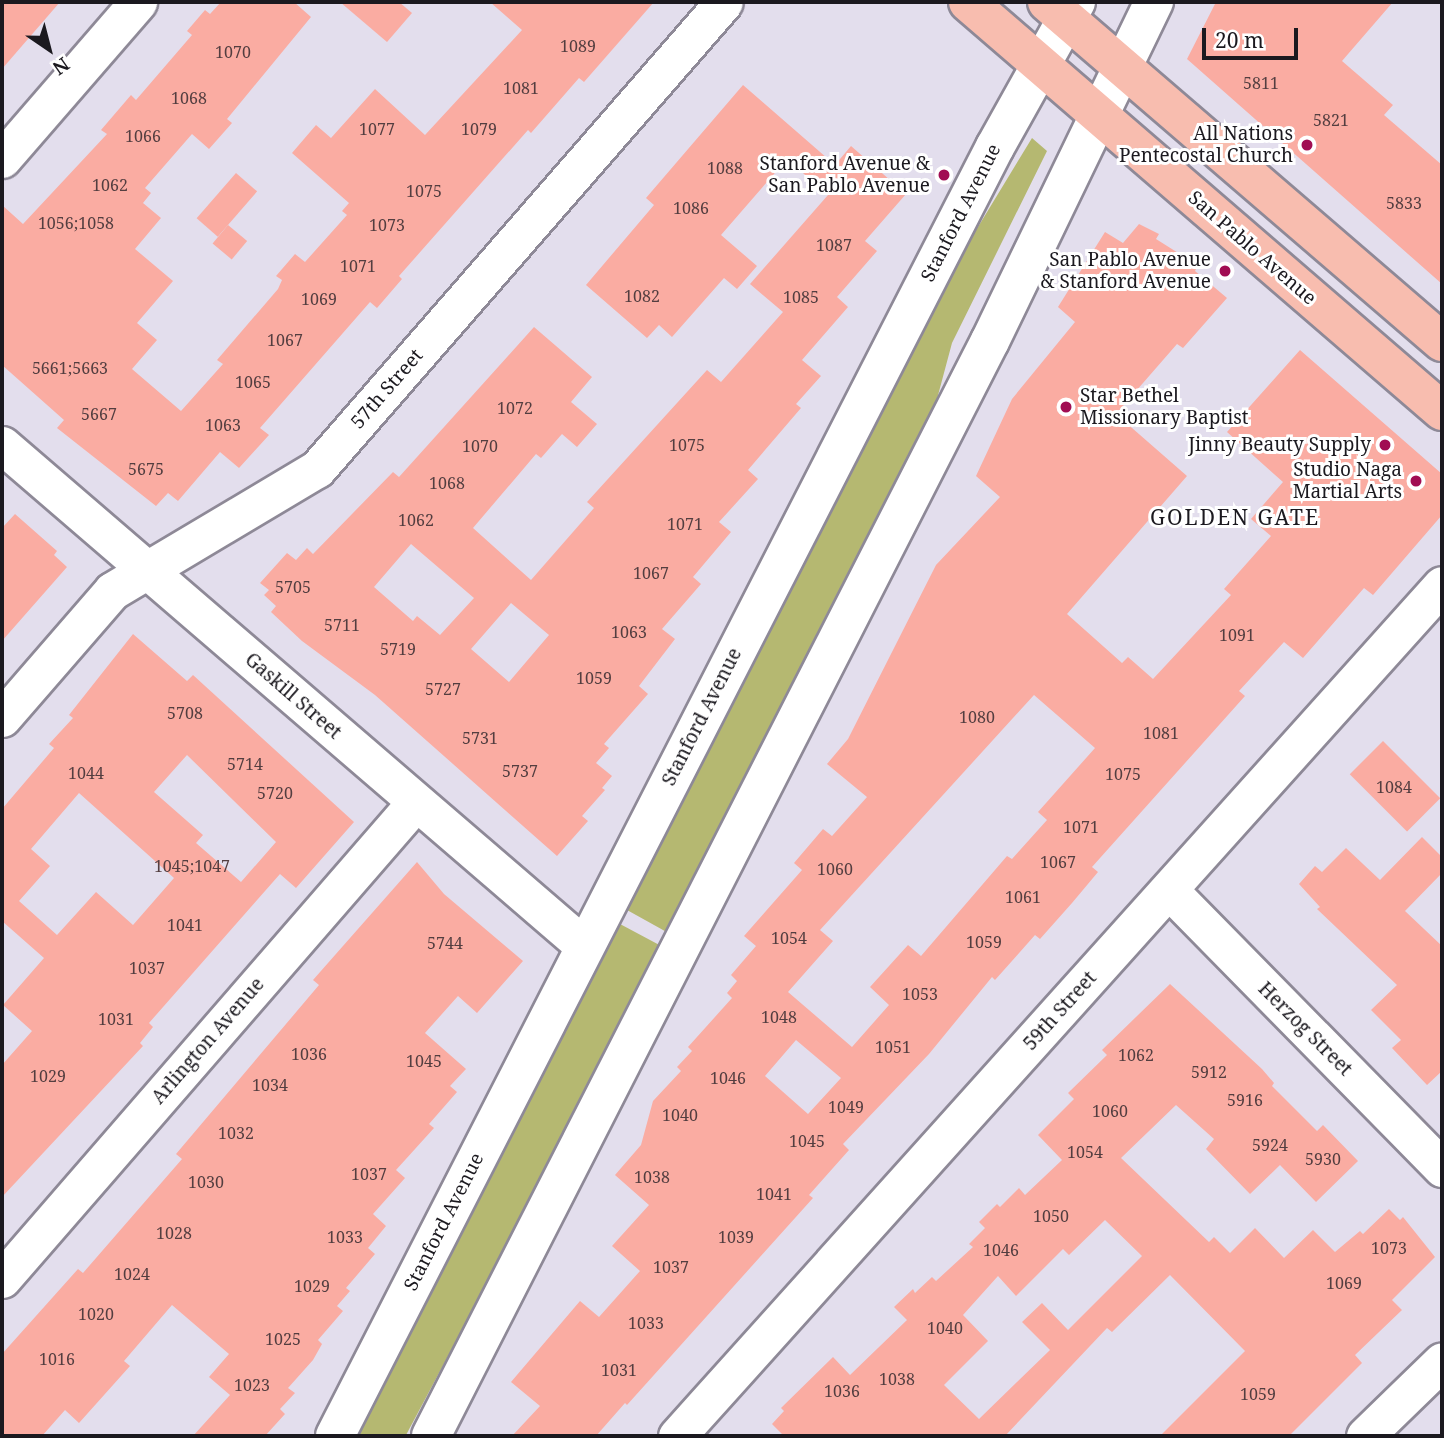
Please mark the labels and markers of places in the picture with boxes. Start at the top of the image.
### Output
place label: All Nations Pentecostal Church [1119,123,1293,167]
marker: All Nations Pentecostal Church [1299,137,1315,153]
place label: Stanford Avenue & San Pablo Avenue [760,153,930,197]
marker: Stanford Avenue & San Pablo Avenue [936,167,952,183]
place label: San Pablo Avenue & Stanford Avenue [1041,249,1211,293]
marker: San Pablo Avenue & Stanford Avenue [1217,263,1233,279]
place label: Star Bethel Missionary Baptist [1080,385,1248,429]
marker: Star Bethel Missionary Baptist [1058,399,1074,415]
place label: Jinny Beauty Supply [1188,434,1371,456]
marker: Jinny Beauty Supply [1377,437,1393,453]
place label: Studio Naga Martial Arts [1293,459,1402,503]
marker: Studio Naga Martial Arts [1408,473,1424,489]

